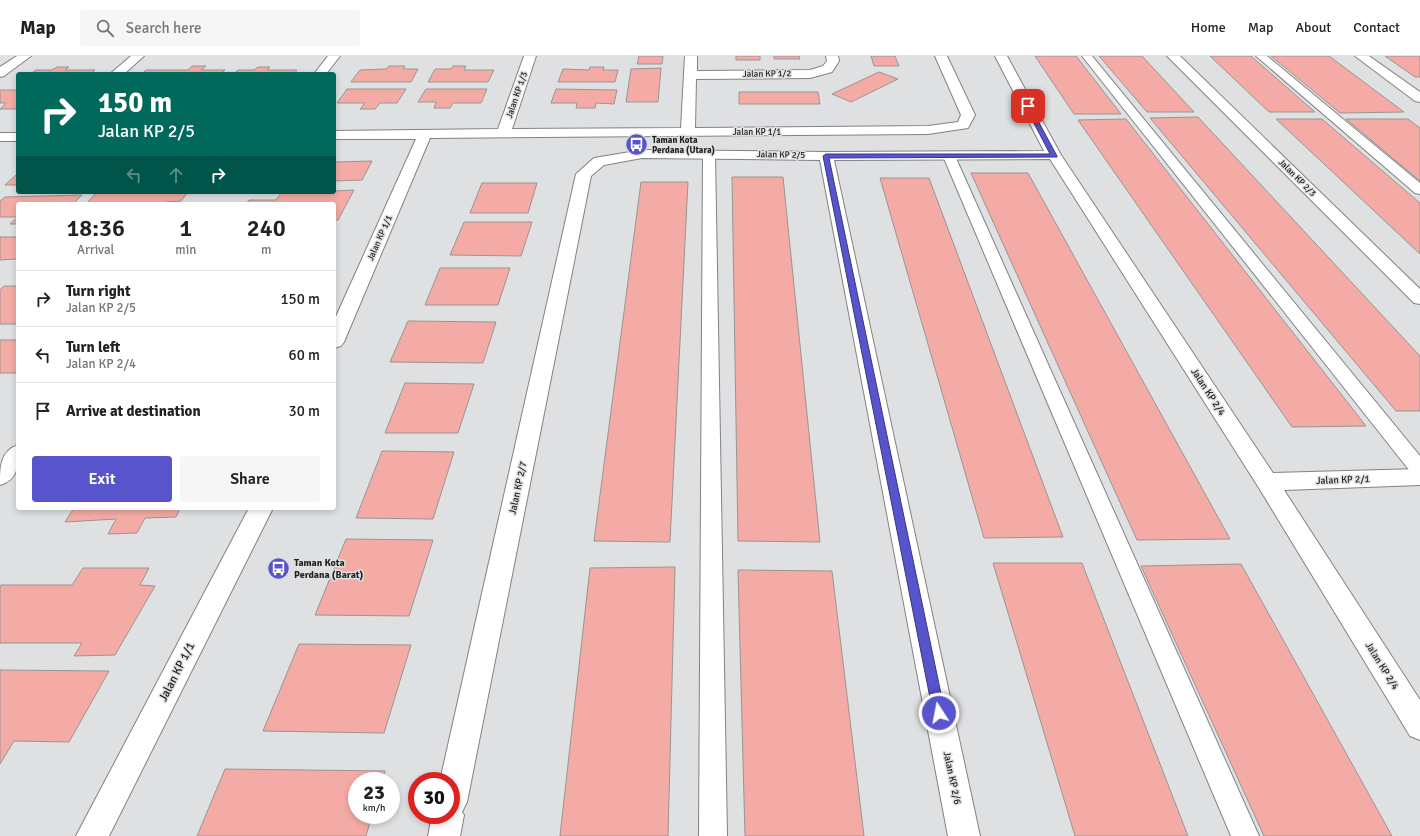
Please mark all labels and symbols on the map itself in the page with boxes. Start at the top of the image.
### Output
street label: Jalan KP 1/2 [743,68,791,80]
street label: Jalan KP 1/3 [504,70,530,120]
pin [1011,89,1045,123]
street label: Jalan KP 1/1 [733,127,781,138]
bus stop icon: Taman Kota Perdana (Utara) [623,132,649,158]
place label: Taman Kota Perdana (Utara) [652,135,715,156]
street label: Jalan KP 2/5 [757,149,805,161]
street label: Jalan KP 2/3 [1276,157,1318,199]
street label: Jalan KP 1/1 [365,214,395,262]
street label: Jalan KP 2/4 [1188,366,1228,418]
street label: Jalan KP 2/7 [507,460,529,516]
street label: Jalan KP 2/1 [1316,473,1370,487]
bus stop icon: Taman Kota Perdana (Barat) [265,556,291,582]
place label: Taman Kota Perdana (Barat) [294,557,364,581]
street label: Jalan KP 1/1 [156,640,198,704]
street label: Jalan KP 2/4 [1363,640,1402,693]
position arrow [918,692,960,734]
street label: Jalan KP 2/6 [941,750,963,806]
speed limit sign: 30 [408,772,460,824]

